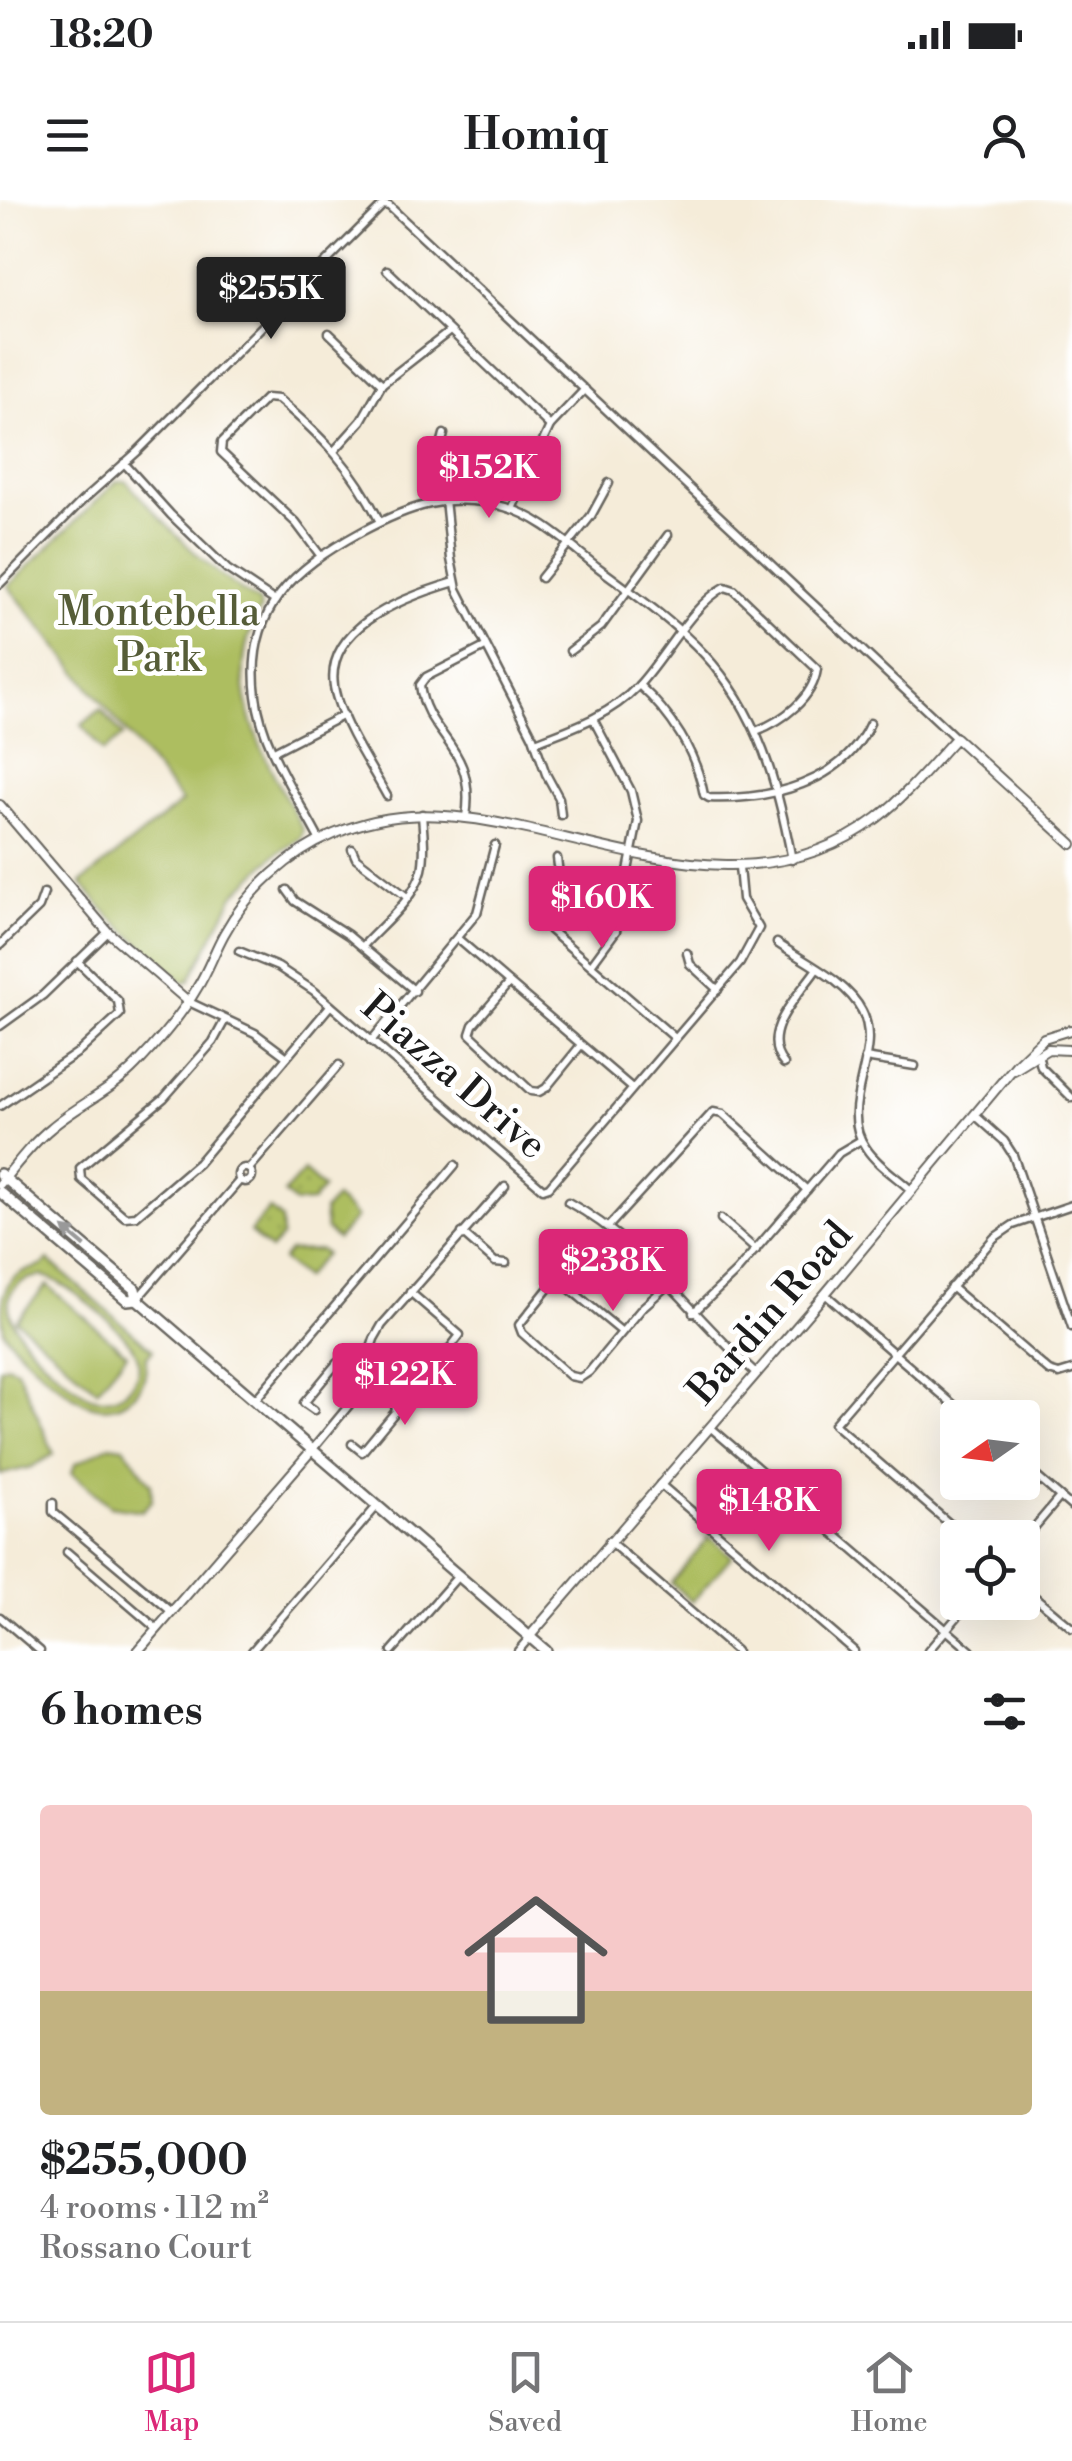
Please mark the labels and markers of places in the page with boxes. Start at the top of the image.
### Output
pin: $255K [201,257,341,342]
pin: $152K [419,436,559,521]
pin: $160K [532,866,672,951]
pin: $238K [543,1229,683,1314]
pin: $122K [335,1343,475,1428]
pin: $148K [699,1469,839,1554]

